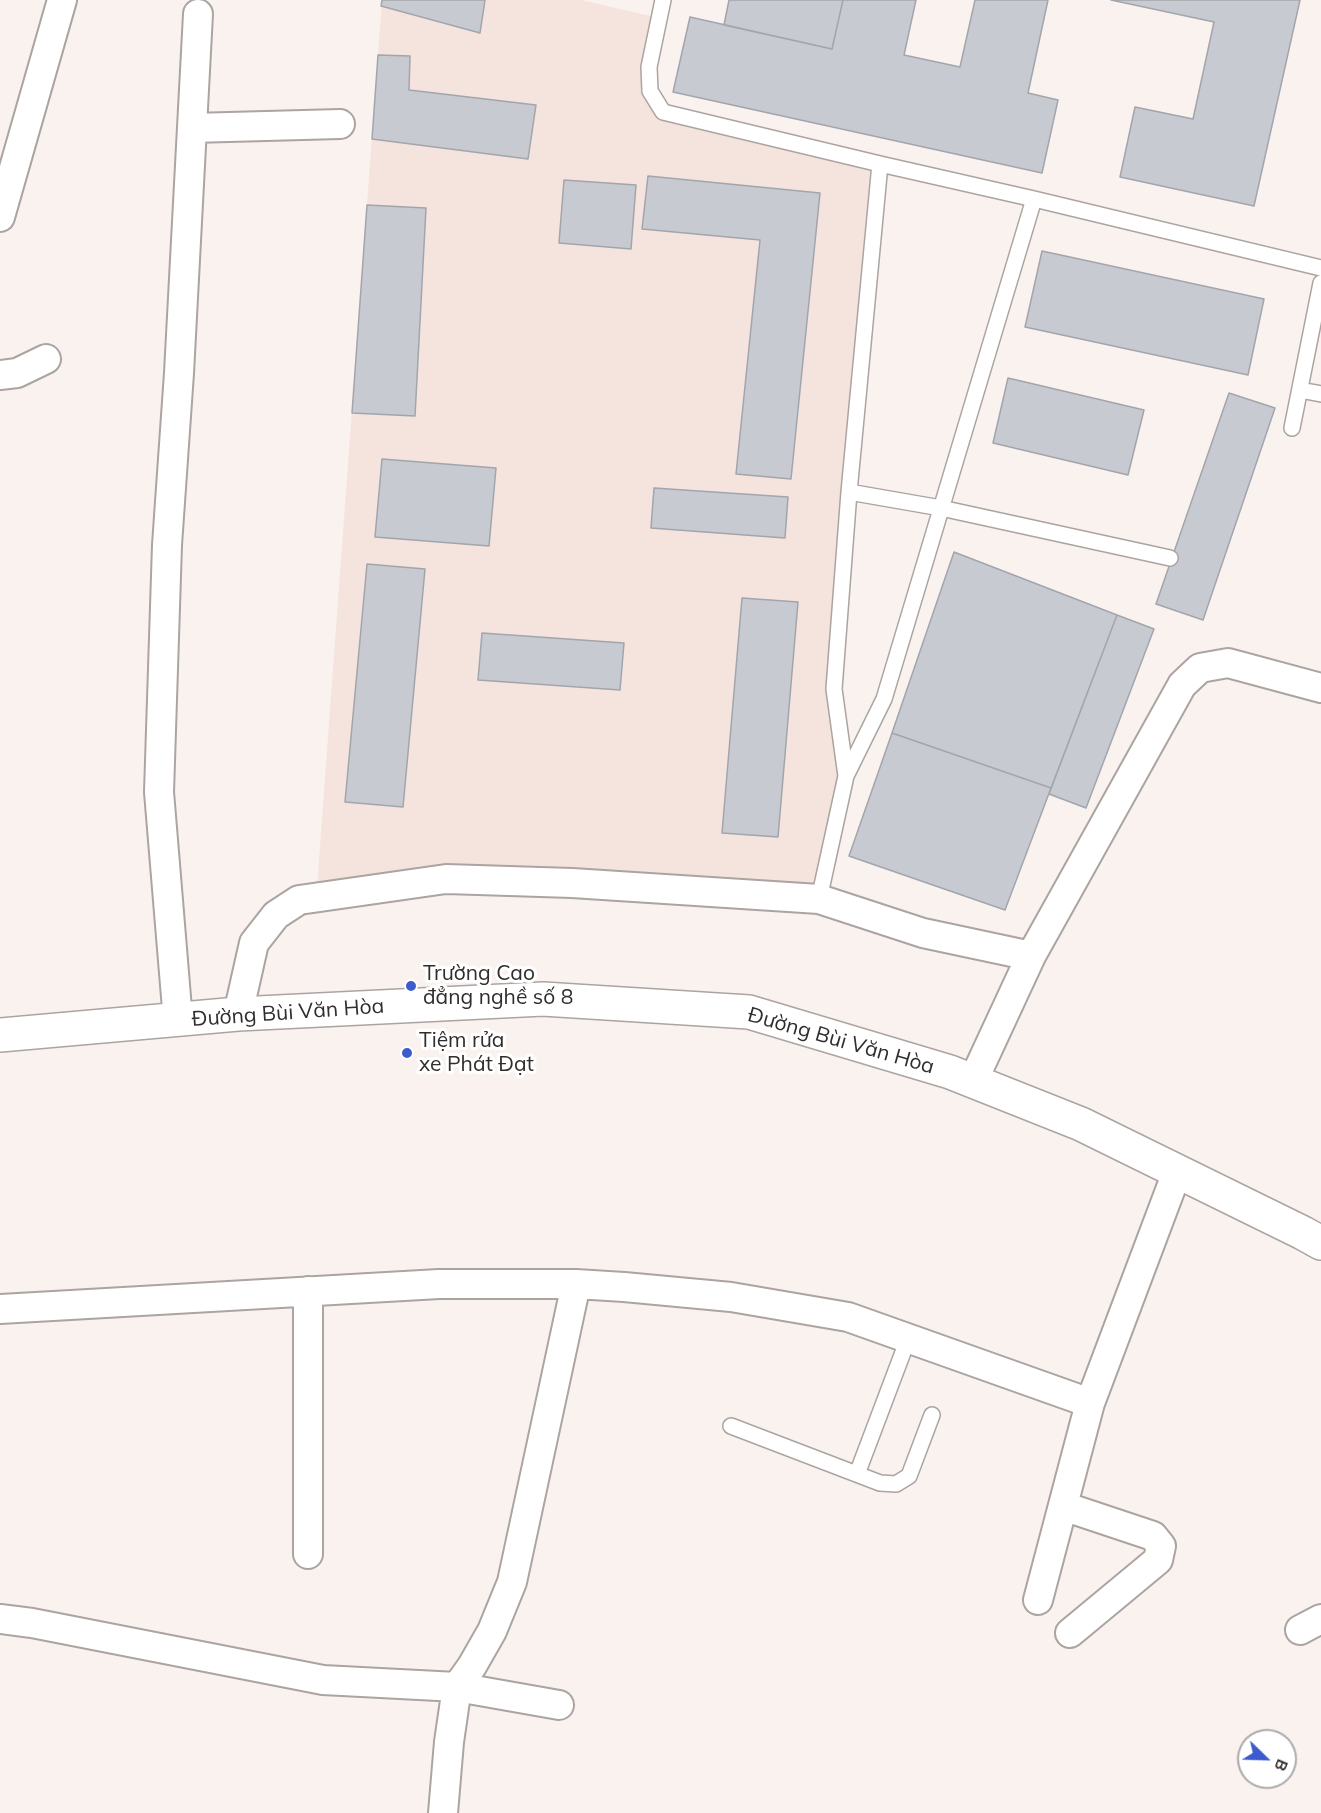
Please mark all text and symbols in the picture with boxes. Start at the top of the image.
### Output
place label: Trường Cao đẳng nghề số 8 [423,961,573,1011]
marker: Trường Cao đẳng nghề số 8 [404,979,418,993]
street label: Đường Bùi Văn Hòa [191,994,385,1032]
street label: Đường Bùi Văn Hòa [745,1002,937,1080]
place label: Tiệm rửa xe Phát Đạt [419,1028,534,1078]
marker: Tiệm rửa xe Phát Đạt [400,1046,414,1060]
north arrow [1237,1729,1297,1789]
text: B [1270,1756,1293,1774]

